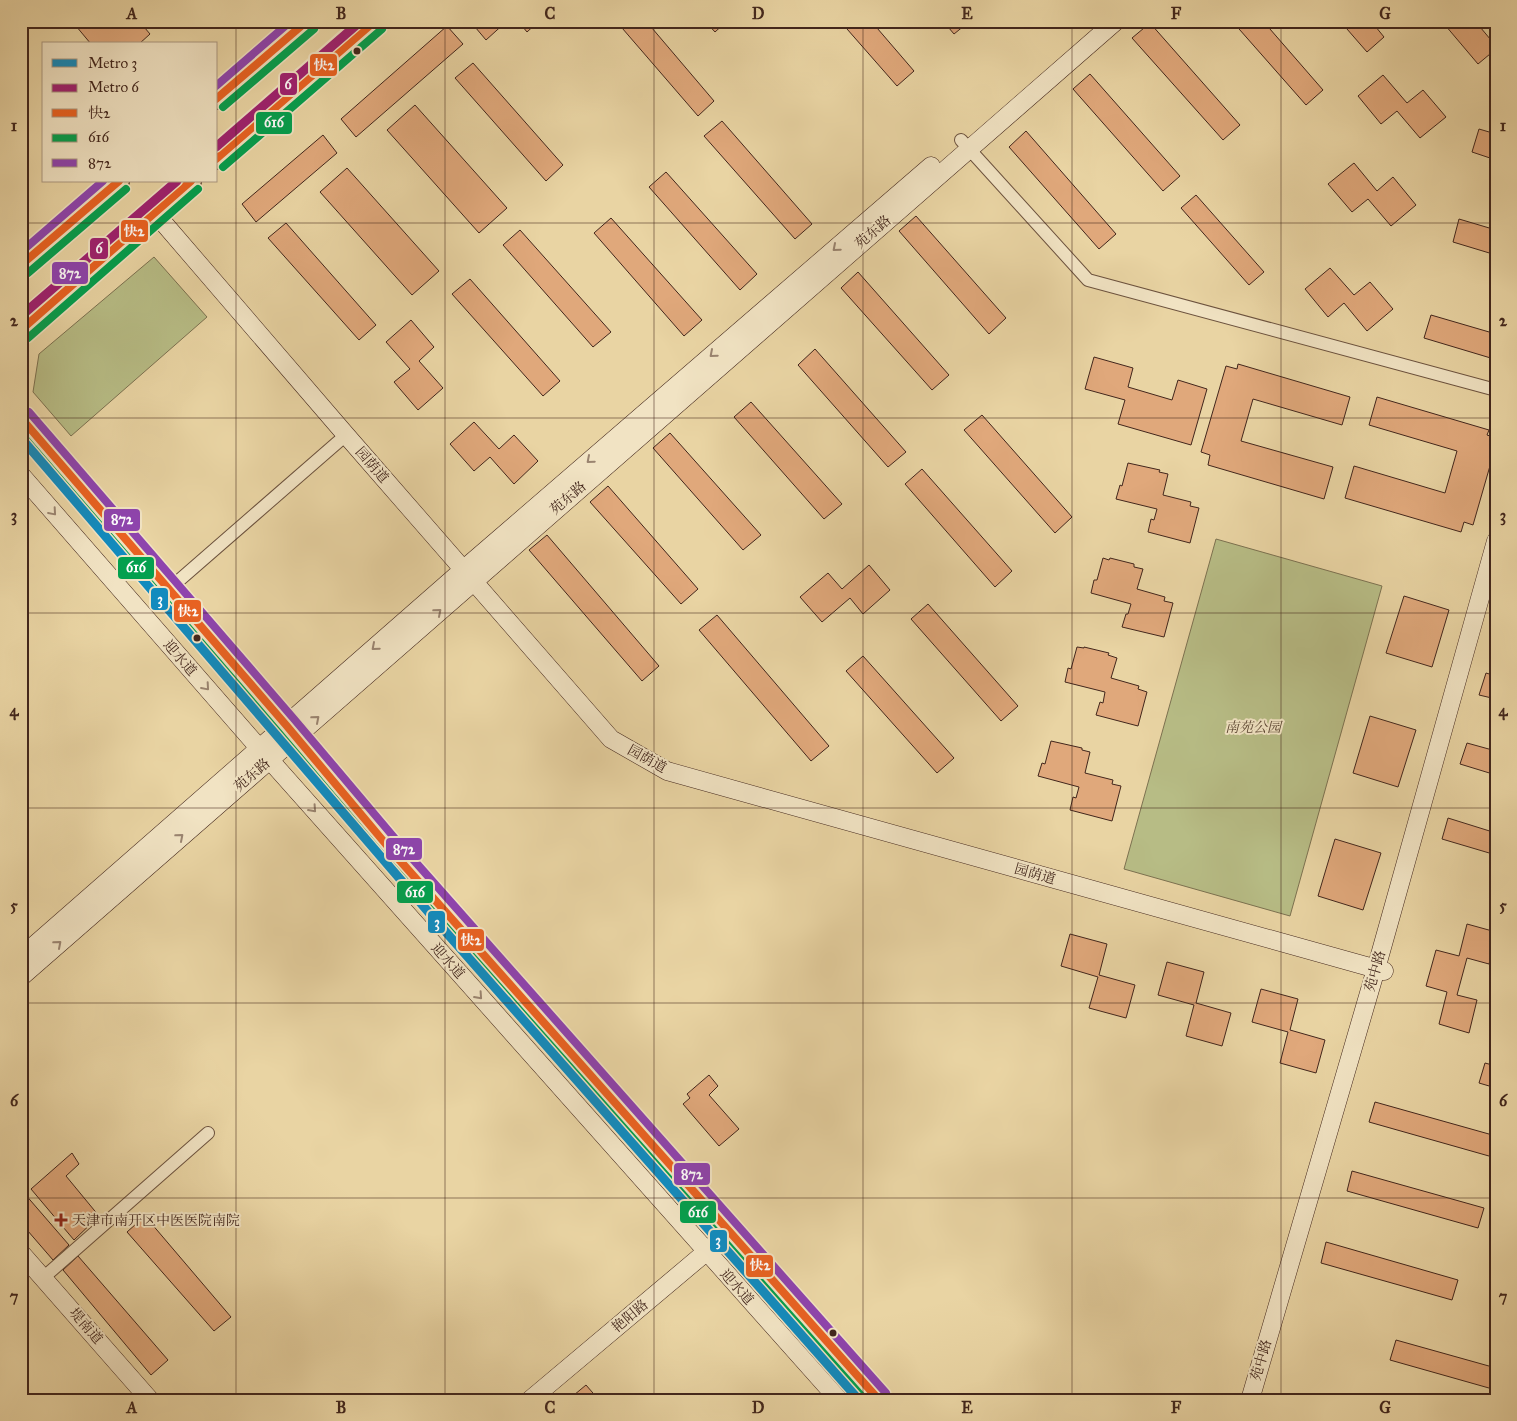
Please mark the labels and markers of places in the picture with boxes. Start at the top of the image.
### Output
unlabelled marker [352,46,362,56]
unlabelled marker [192,633,202,643]
place label: 天津市南开区中医医院南院 [72,1212,240,1229]
marker: 天津市南开区中医医院南院 [54,1213,68,1227]
unlabelled marker [828,1328,838,1338]

